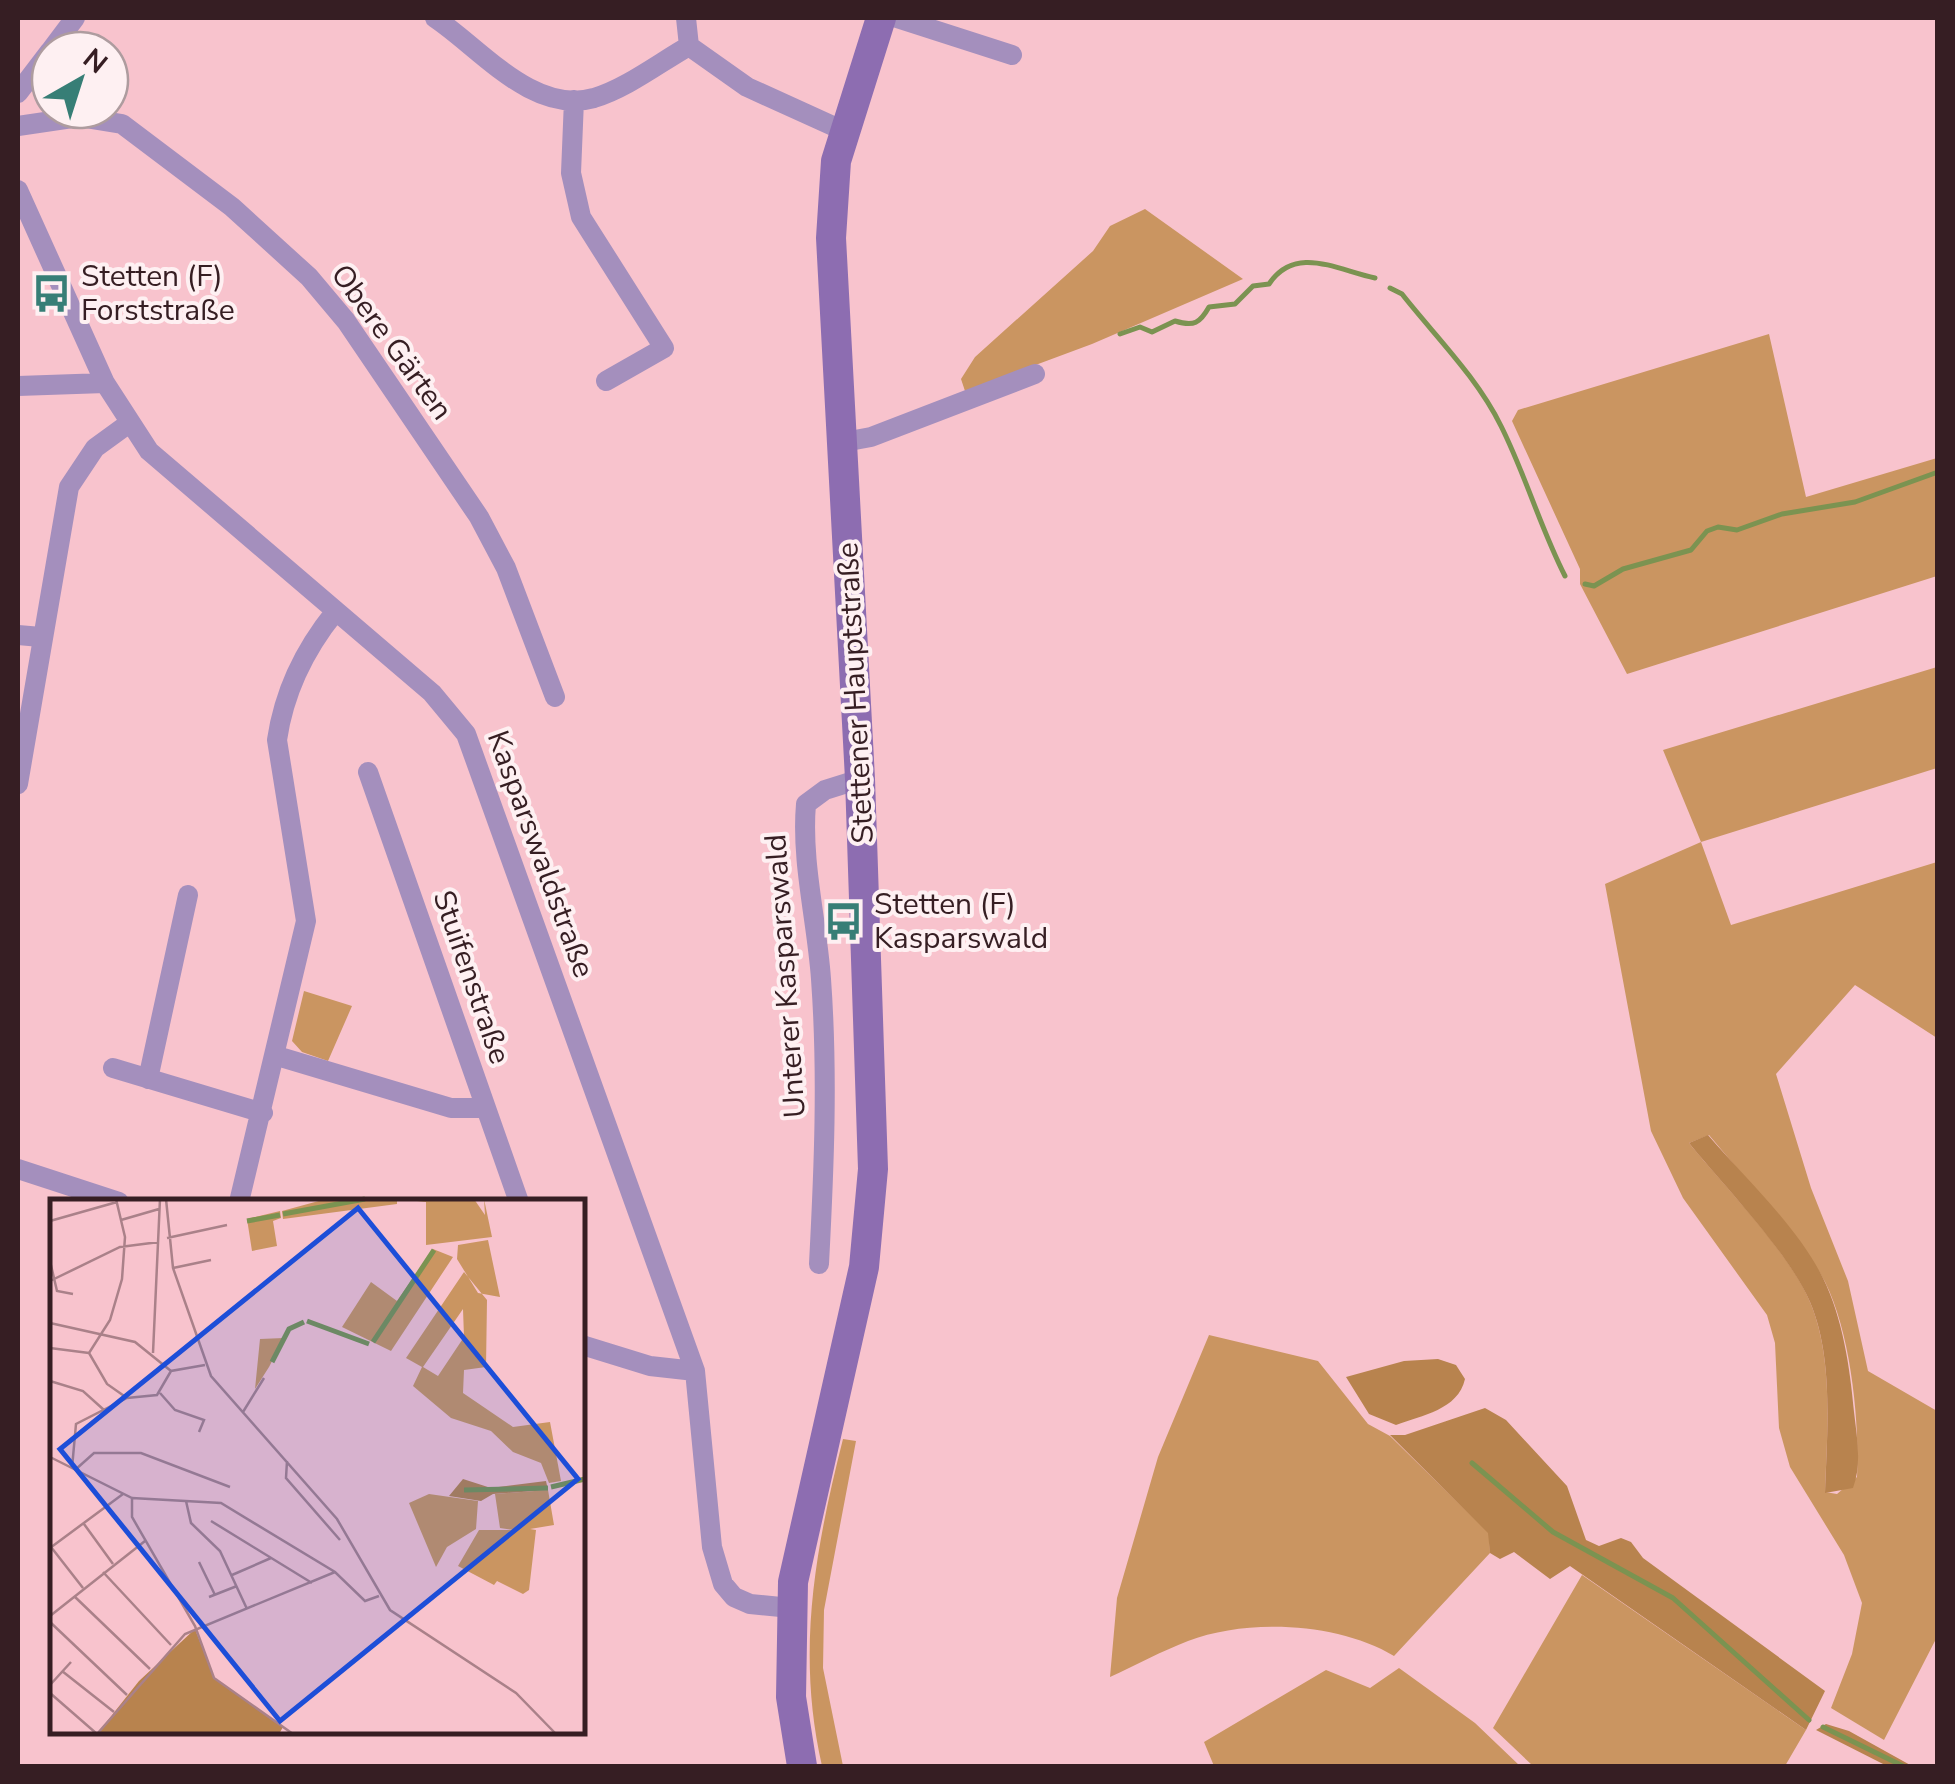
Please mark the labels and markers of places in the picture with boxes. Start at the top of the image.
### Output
place label: Stetten (F) Forststraße [81,256,235,331]
bus stop icon: Stetten (F) Forststraße [30,272,72,314]
place label: Stetten (F) Kasparswald [874,884,1048,959]
bus stop icon: Stetten (F) Kasparswald [823,900,865,942]

